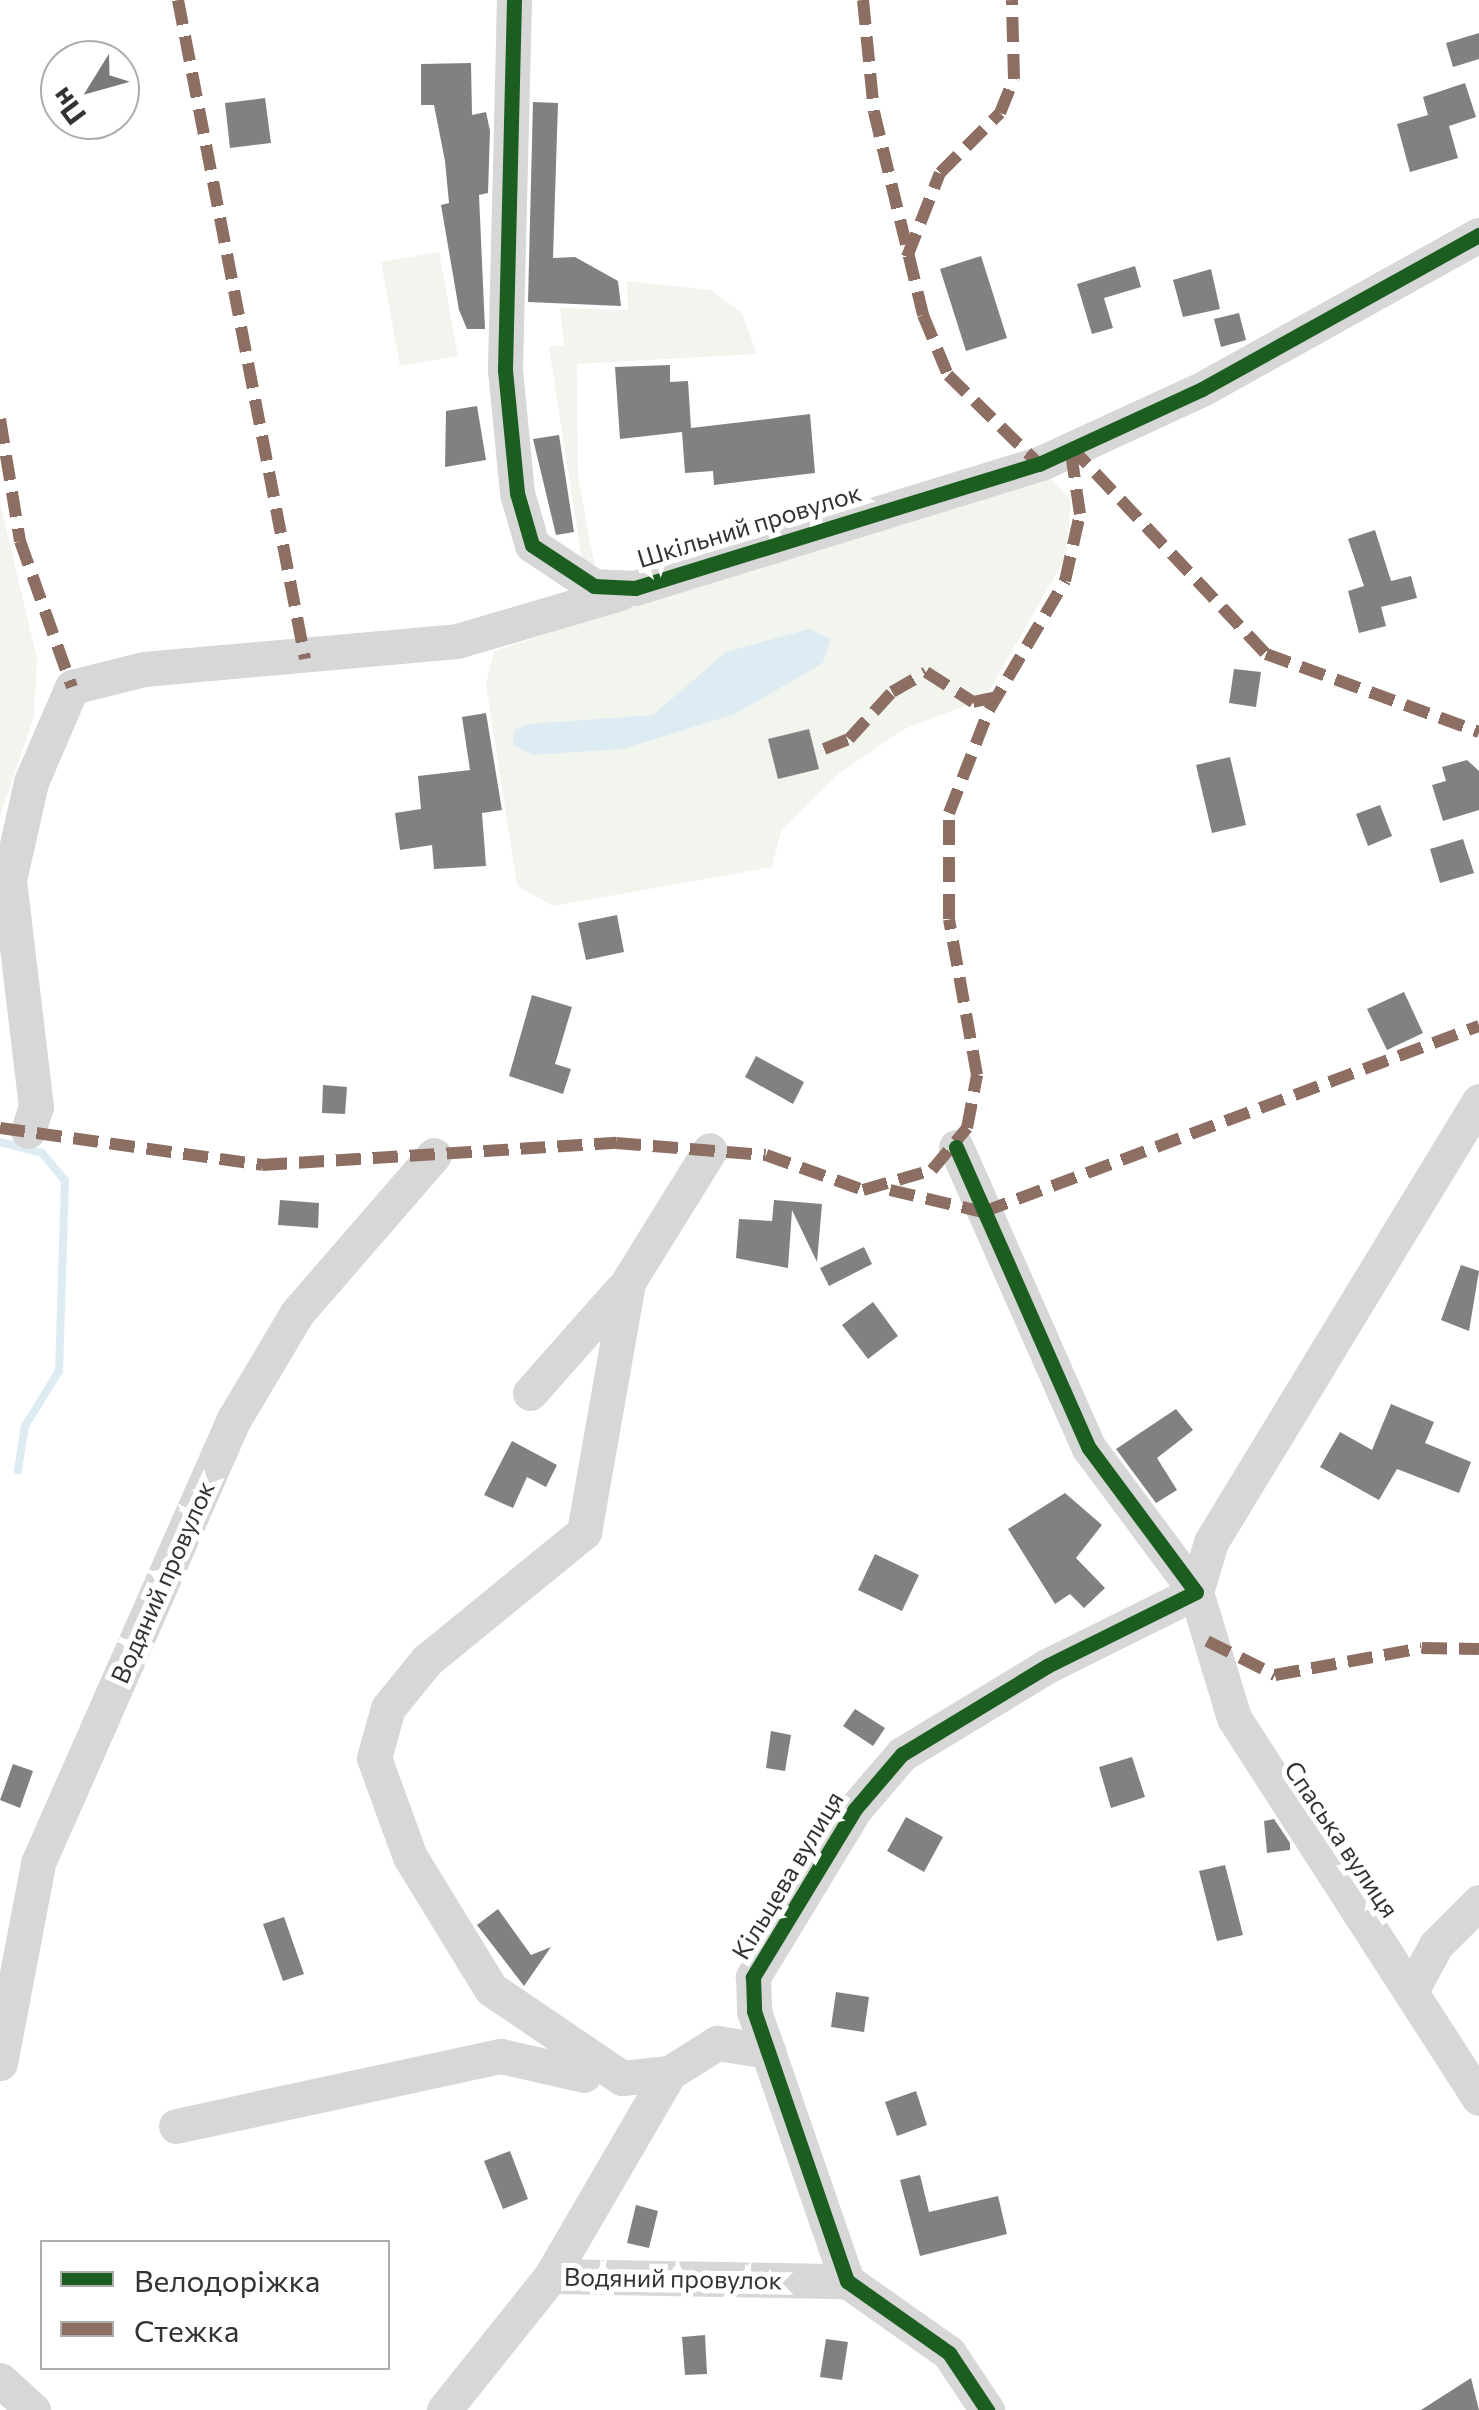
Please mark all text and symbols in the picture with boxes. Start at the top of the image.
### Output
north arrow [40,40,140,140]
text: Пн [43,82,92,132]
street label: Шкільний провулок [633,477,865,573]
street label: Водяний провулок [104,1476,220,1688]
street label: Спаська вулиця [1279,1755,1405,1923]
street label: Кільцева вулиця [725,1785,849,1965]
legend [40,2240,390,2370]
text: Велодоріжка [134,2261,320,2298]
street label: Водяний провулок [564,2261,782,2295]
text: Стежка [134,2311,239,2348]

